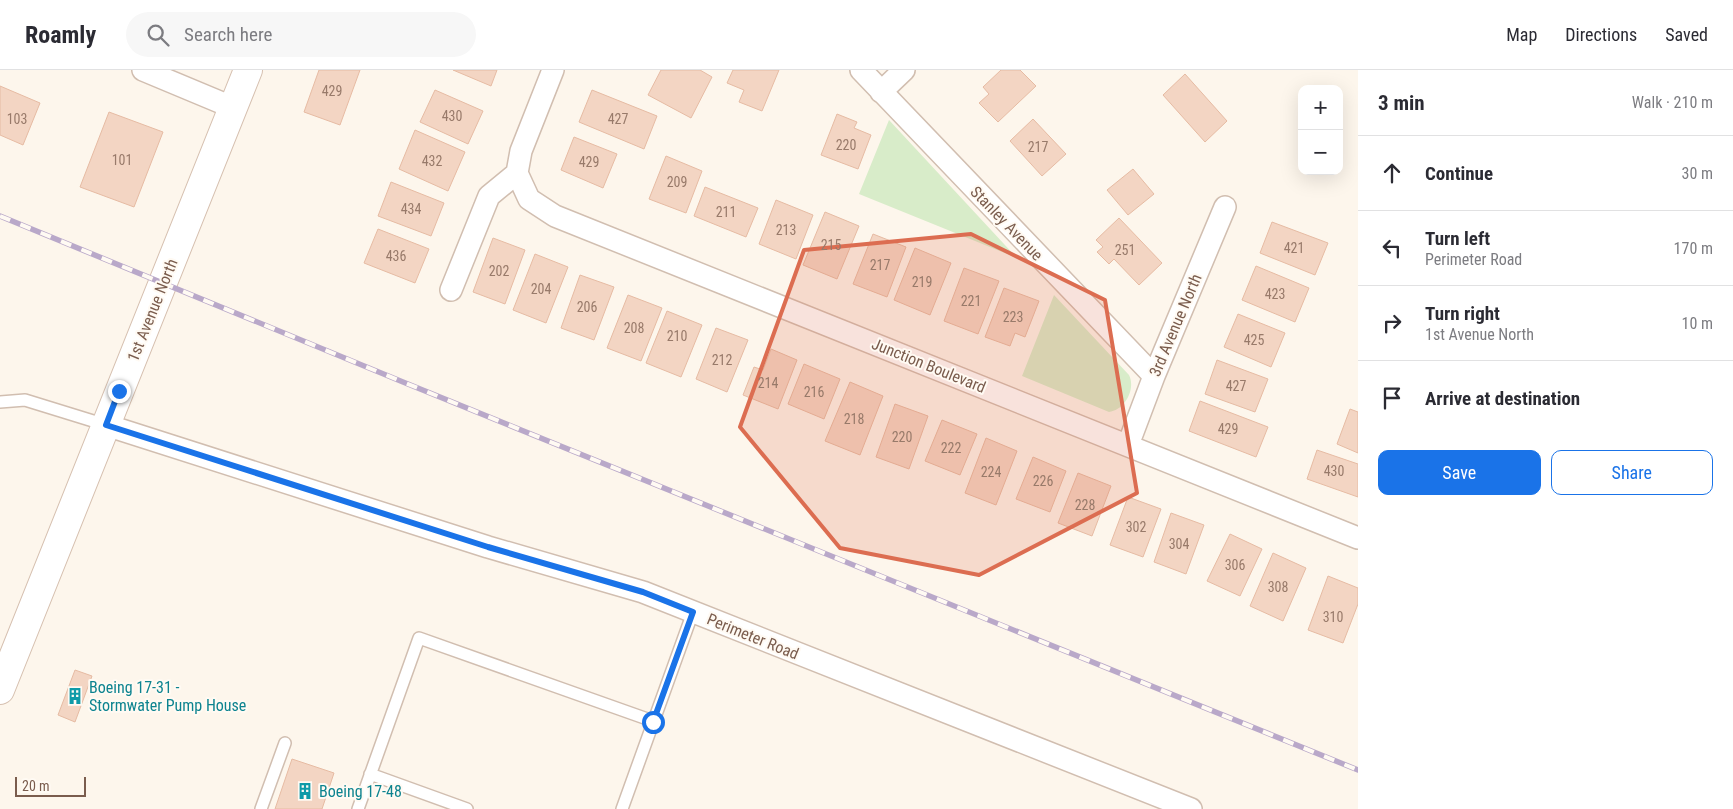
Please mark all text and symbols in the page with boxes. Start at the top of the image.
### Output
search box [126,12,476,57]
text: Roamly [25,21,96,49]
icon: search [144,21,172,49]
text: Search here [184,23,272,46]
text: Map [1506,24,1537,45]
text: Directions [1565,24,1637,45]
text: Saved [1665,24,1708,45]
house number: 429 [322,83,342,99]
map controls [1298,85,1343,175]
button: + [1298,85,1343,130]
text: 3 min [1378,91,1425,115]
text: Walk · 210 m [1632,93,1713,112]
house number: 430 [442,108,462,124]
house number: 103 [7,111,27,127]
house number: 427 [608,111,628,127]
button: − [1298,130,1343,175]
house number: 220 [836,137,856,153]
house number: 217 [1028,139,1048,155]
house number: 101 [112,152,132,168]
house number: 432 [422,153,442,169]
house number: 429 [579,154,599,170]
icon: ahead [1378,159,1406,187]
text: Continue [1425,162,1493,185]
text: 30 m [1681,164,1713,183]
house number: 209 [667,174,687,190]
street label: Stanley Avenue [966,182,1047,264]
house number: 434 [401,201,421,217]
house number: 211 [716,204,736,220]
house number: 213 [776,222,796,238]
text: Turn left [1425,227,1490,250]
icon: left [1378,234,1406,262]
house number: 215 [821,237,841,253]
text: 170 m [1674,239,1713,258]
house number: 421 [1284,240,1304,256]
house number: 251 [1115,242,1135,258]
house number: 436 [386,248,406,264]
text: Perimeter Road [1425,250,1522,269]
street label: 1st Avenue North [123,256,182,364]
house number: 217 [870,257,890,273]
house number: 202 [489,263,509,279]
street label: 3rd Avenue North [1145,271,1206,379]
house number: 219 [912,274,932,290]
house number: 204 [531,281,551,297]
house number: 423 [1265,286,1285,302]
house number: 221 [961,293,981,309]
house number: 206 [577,299,597,315]
text: Turn right [1425,302,1500,325]
house number: 223 [1003,309,1023,325]
icon: right [1378,309,1406,337]
text: 10 m [1681,314,1713,333]
house number: 208 [624,320,644,336]
text: 1st Avenue North [1425,325,1534,344]
house number: 210 [667,328,687,344]
house number: 425 [1244,332,1264,348]
street label: Junction Boulevard [869,334,989,397]
house number: 212 [712,352,732,368]
house number: 214 [758,375,778,391]
house number: 427 [1226,378,1246,394]
route end [108,380,131,403]
house number: 216 [804,384,824,400]
icon: arrive [1378,384,1406,412]
text: Arrive at destination [1425,387,1580,410]
house number: 218 [844,411,864,427]
house number: 429 [1218,421,1238,437]
house number: 220 [892,429,912,445]
house number: 222 [941,440,961,456]
button: Save [1378,450,1541,495]
button: Share [1551,450,1713,495]
house number: 430 [1324,463,1344,479]
house number: 224 [981,464,1001,480]
house number: 226 [1033,473,1053,489]
house number: 228 [1075,497,1095,513]
house number: 302 [1126,519,1146,535]
house number: 304 [1169,536,1189,552]
house number: 306 [1225,557,1245,573]
house number: 308 [1268,579,1288,595]
street label: Perimeter Road [704,609,801,663]
house number: 310 [1323,609,1343,625]
place label: Boeing 17-31 - Stormwater Pump House [89,678,246,715]
building icon: Boeing 17-31 - Stormwater Pump House [65,686,85,706]
route start [642,711,665,734]
scale bar [15,774,86,797]
text: 20 m [22,778,50,794]
building icon: Boeing 17-48 [295,781,315,801]
place label: Boeing 17-48 [319,782,402,801]

